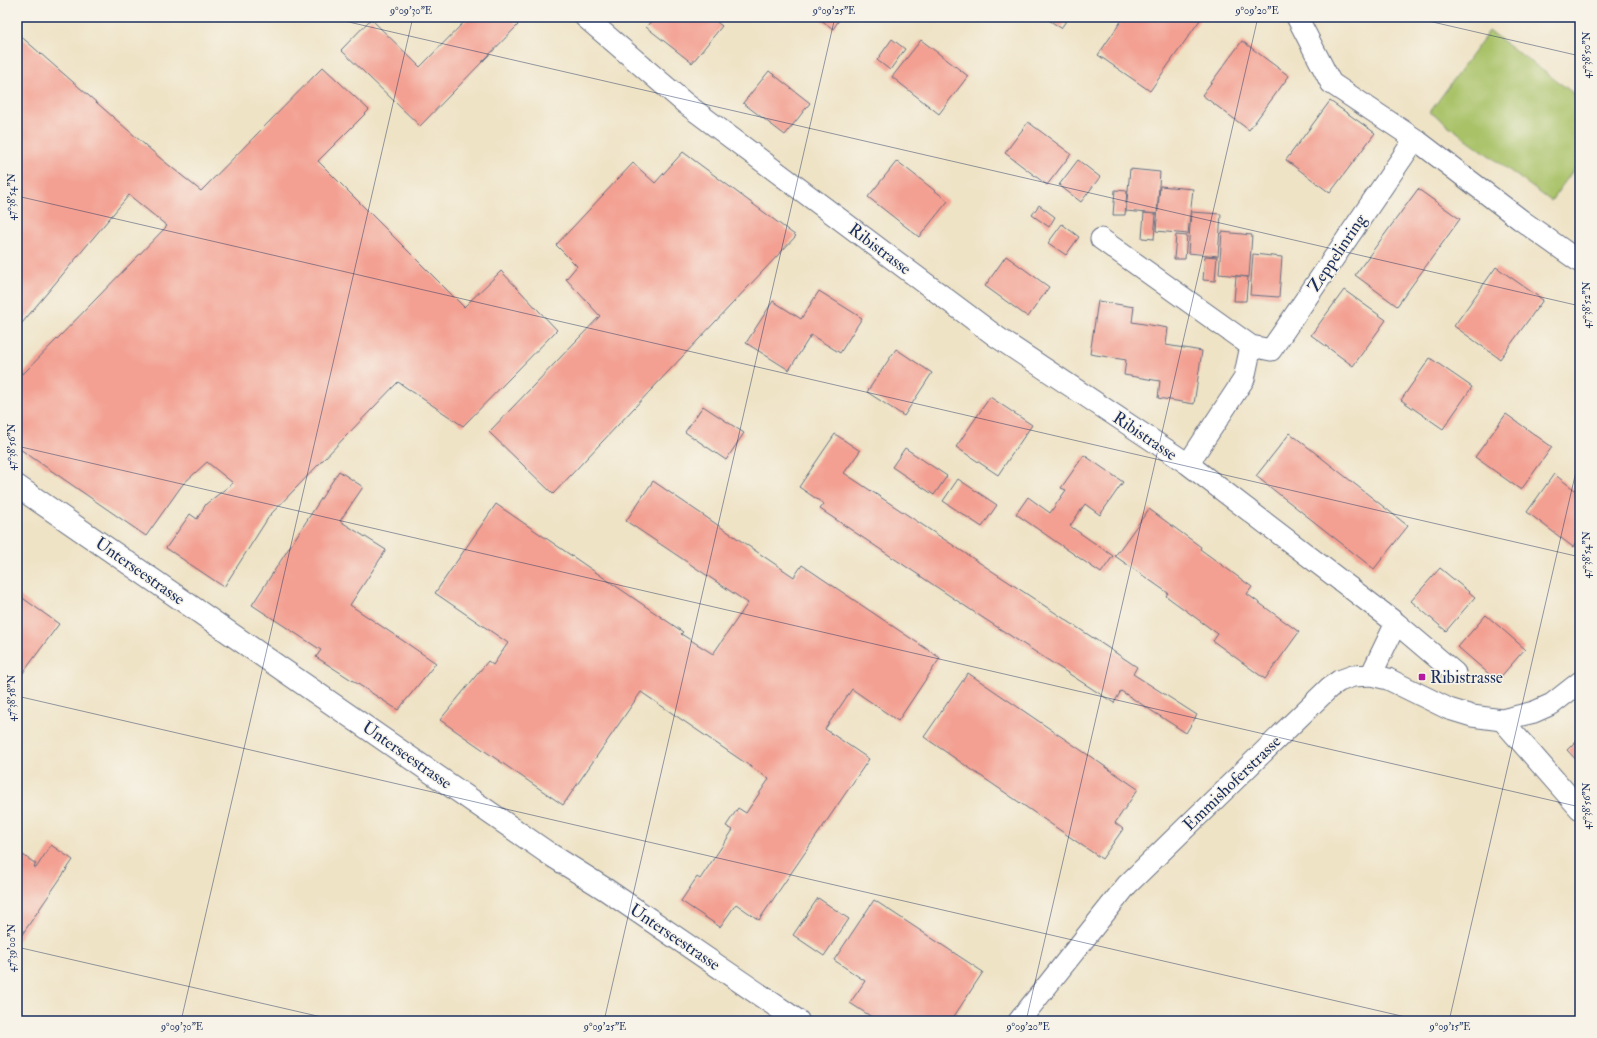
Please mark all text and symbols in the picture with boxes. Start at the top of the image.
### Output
text: 9°09'30"E [389,5,432,17]
text: 9°09'25"E [812,5,855,17]
text: 9°09'20"E [1234,5,1279,17]
text: 47°38'50"N [1581,31,1593,79]
text: 47°38'54"N [6,173,18,221]
street label: Zeppelinring [1303,209,1372,297]
street label: Ribistrasse [845,219,915,279]
text: 47°38'52"N [1581,281,1593,329]
street label: Ribistrasse [1109,407,1181,465]
text: 47°38'56"N [6,423,18,471]
text: 47°38'54"N [1581,531,1593,579]
street label: Unterseestrasse [91,532,189,610]
place label: Ribistrasse [1430,667,1503,688]
marker: Ribistrasse [1417,672,1427,682]
text: 47°38'58"N [6,675,18,721]
street label: Unterseestrasse [358,716,456,794]
street label: Emmishoferstrasse [1179,731,1285,835]
text: 47°38'56"N [1581,782,1593,830]
street label: Unterseestrasse [626,899,724,975]
text: 47°39'00"N [6,924,18,972]
text: 9°09'30"E [160,1021,203,1033]
text: 9°09'25"E [583,1021,626,1033]
text: 9°09'20"E [1005,1021,1050,1033]
text: 9°09'15"E [1429,1021,1470,1033]

